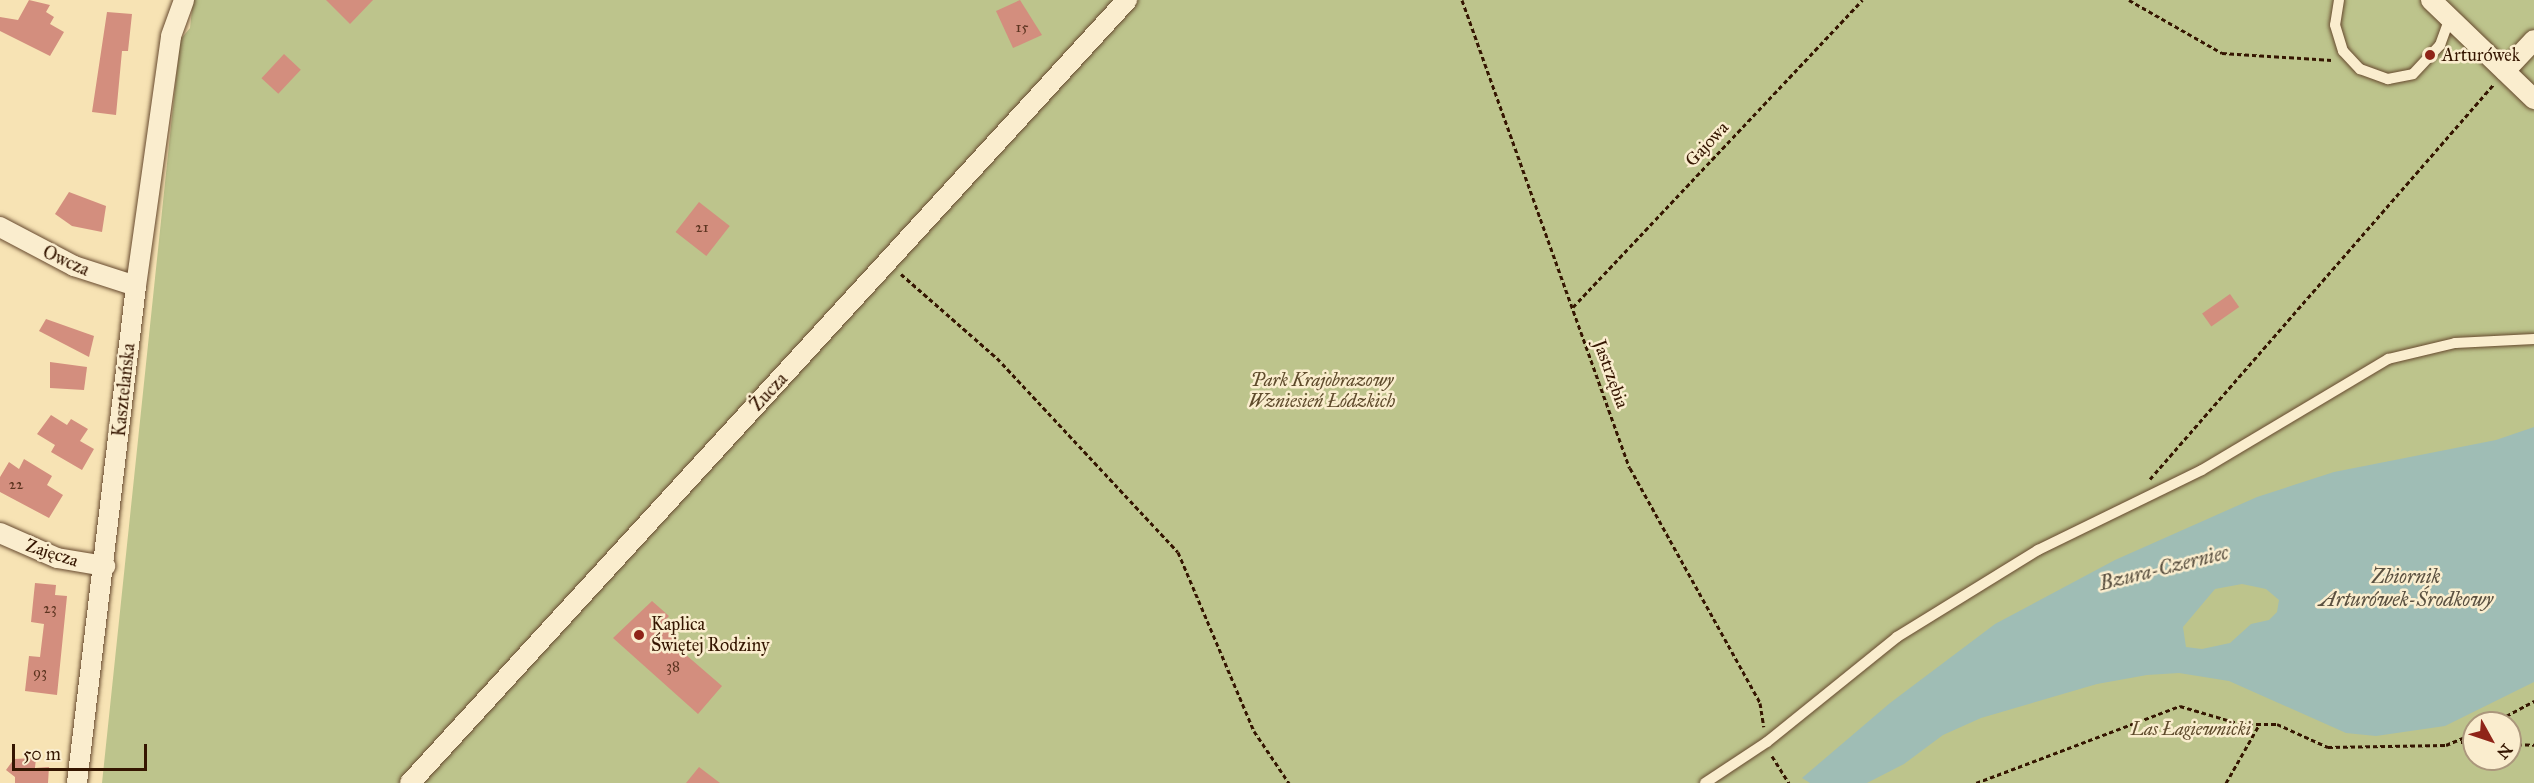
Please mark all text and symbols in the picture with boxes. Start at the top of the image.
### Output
house number: 15 [1016,19,1028,37]
place label: Arturówek [2442,44,2520,66]
marker: Arturówek [2423,48,2437,62]
street label: Gajowa [1681,117,1733,171]
house number: 21 [695,219,709,237]
street label: Owcza [39,241,93,281]
street label: Jastrzębia [1589,337,1633,411]
street label: Kasztelańska [108,342,140,438]
street label: Żucza [746,368,792,416]
park label: Park Krajobrazowy Wzniesień Łódzkich [1249,370,1395,412]
house number: 22 [9,476,23,494]
street label: Zajęcza [23,534,81,572]
water label: Bzura-Czerniec [2097,540,2231,596]
water label: Zbiornik Arturówek-Środkowy [2319,565,2493,612]
house number: 23 [43,600,57,618]
place label: Kaplica Świętej Rodziny [651,614,769,656]
marker: Kaplica Świętej Rodziny [632,628,646,642]
house number: 38 [666,658,680,676]
house number: 93 [33,664,47,682]
north arrow [2462,711,2522,771]
park label: Las Łagiewnicki [2131,718,2251,740]
scale bar [15,732,150,770]
text: N [2493,740,2516,763]
text: 50 m [23,743,61,765]

